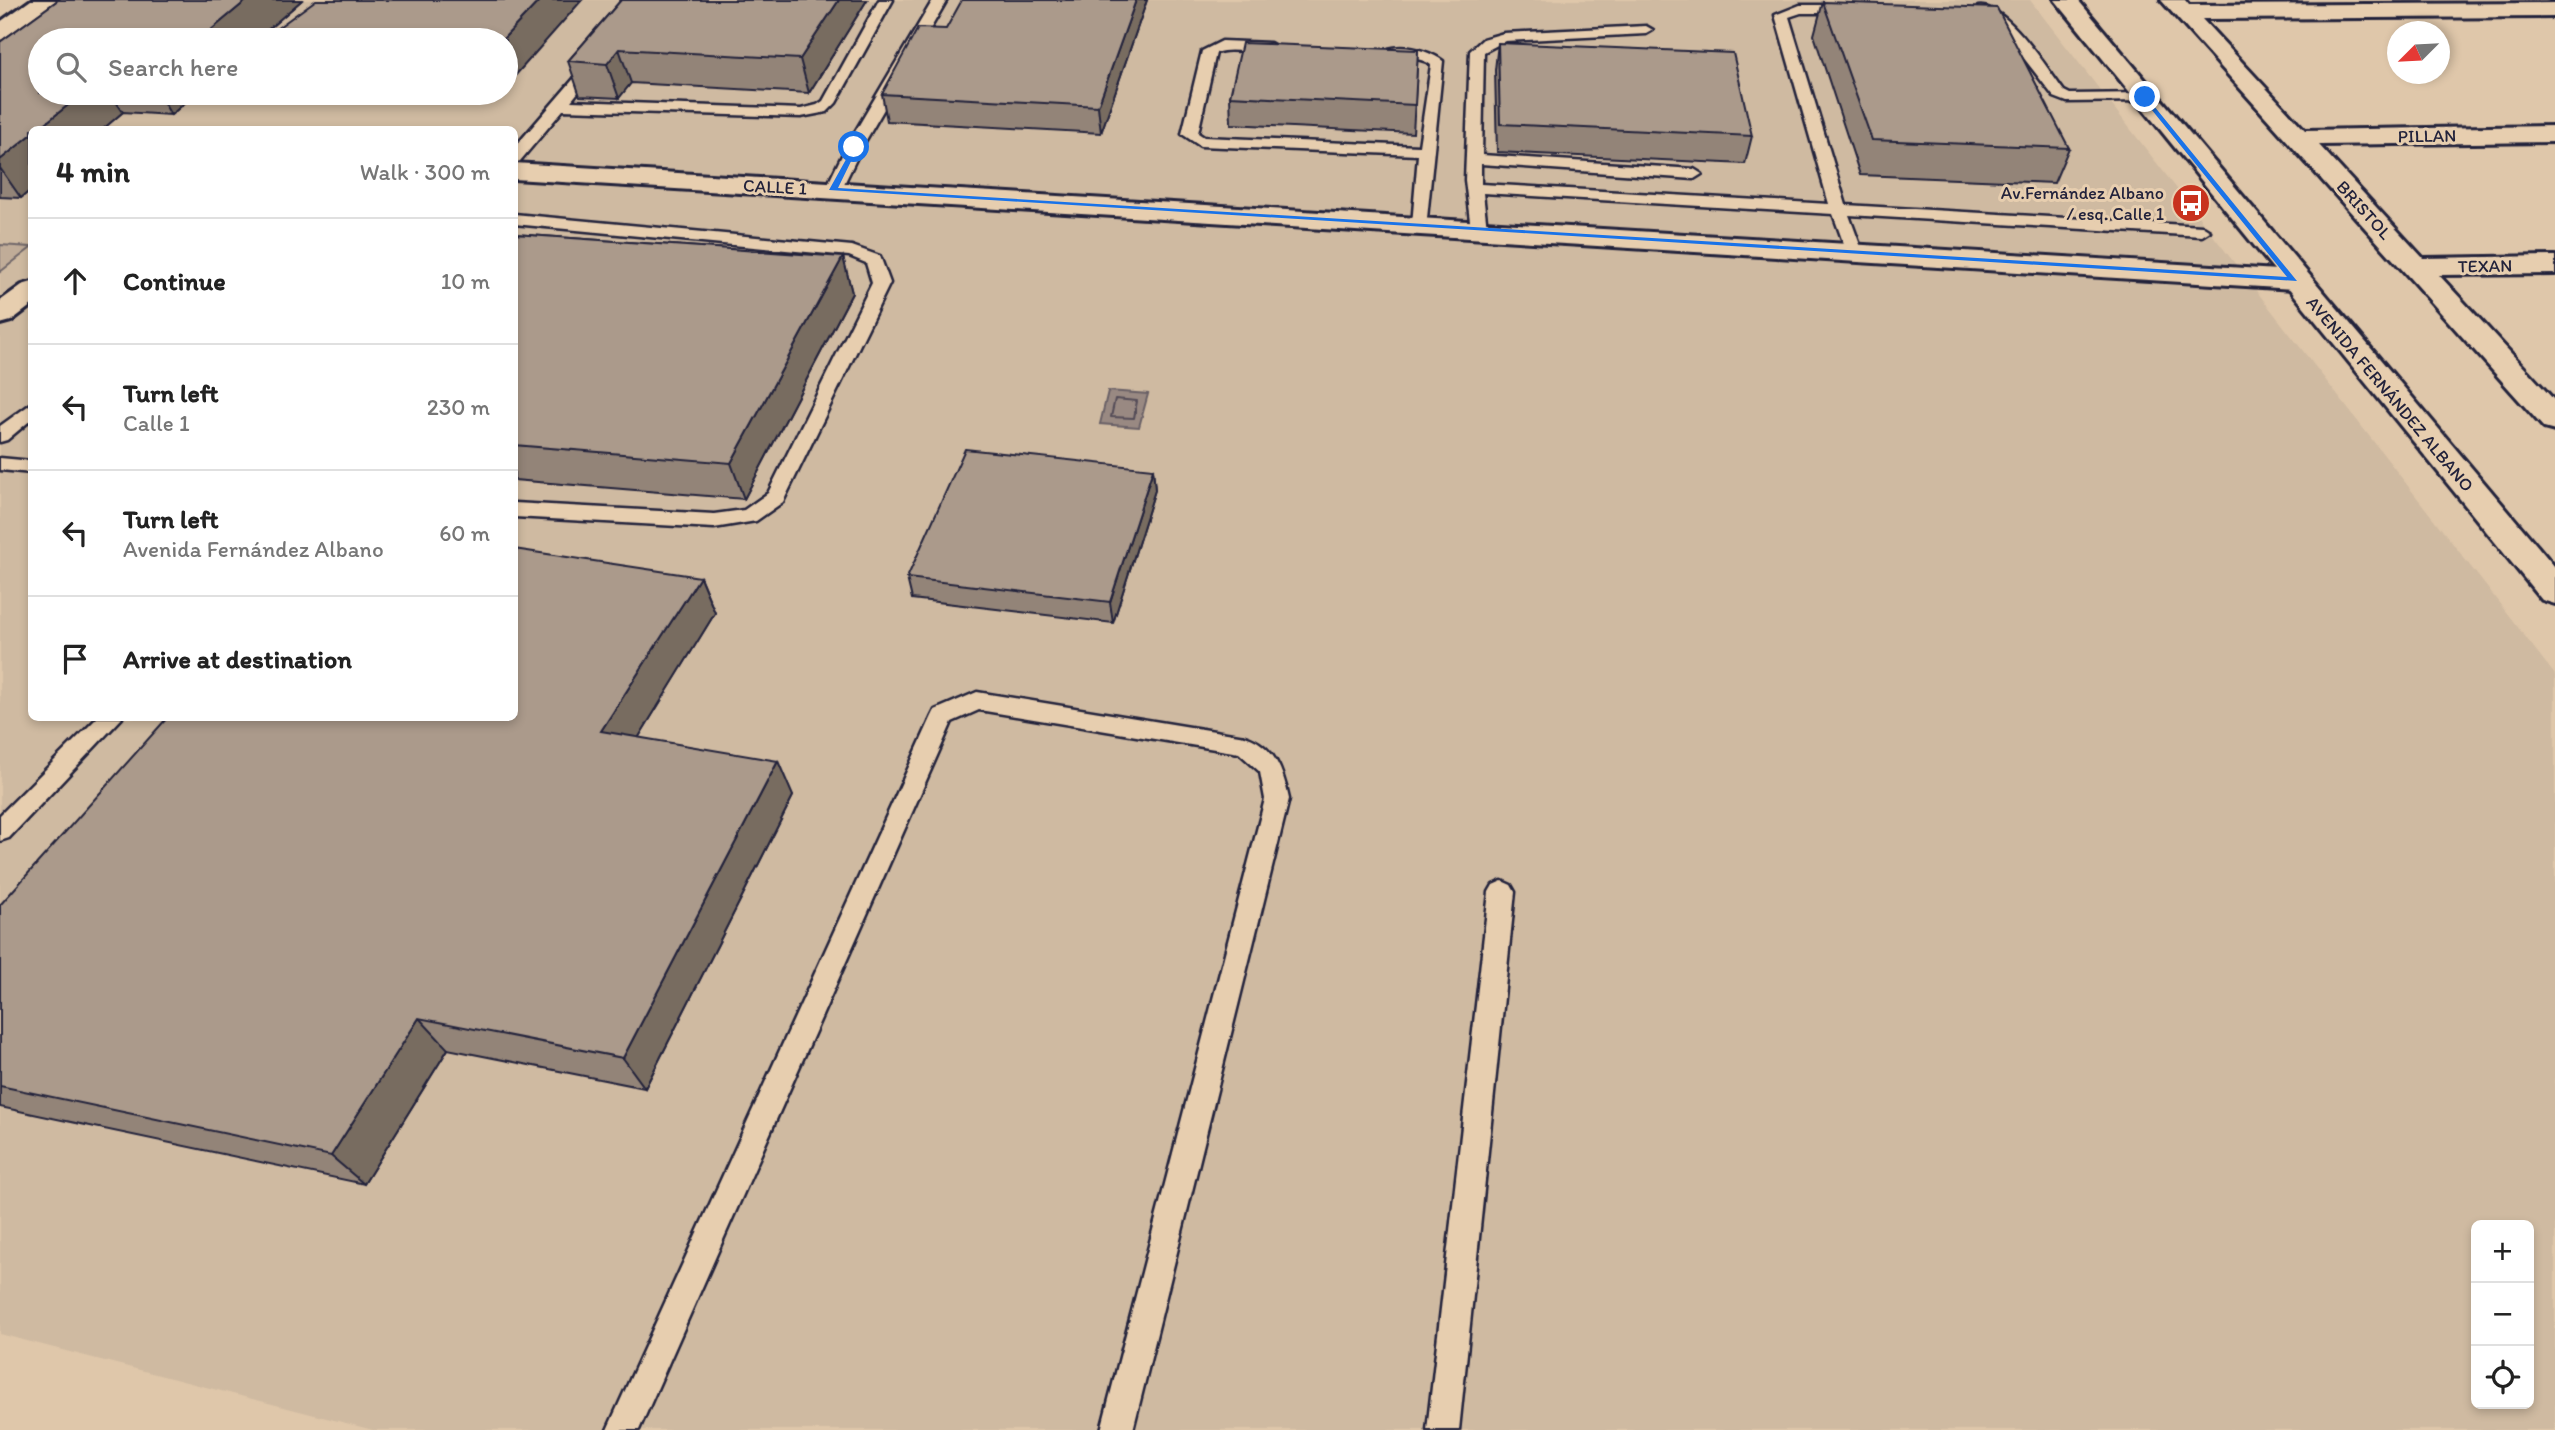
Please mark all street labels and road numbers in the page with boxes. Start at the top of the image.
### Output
street label: PILLAN [2397,124,2457,148]
street label: CALLE 1 [743,174,807,200]
street label: BRISTOL [2332,176,2396,244]
street label: TEXAN [2457,255,2513,277]
street label: AVENIDA FERNÁNDEZ ALBANO [2302,292,2478,496]

